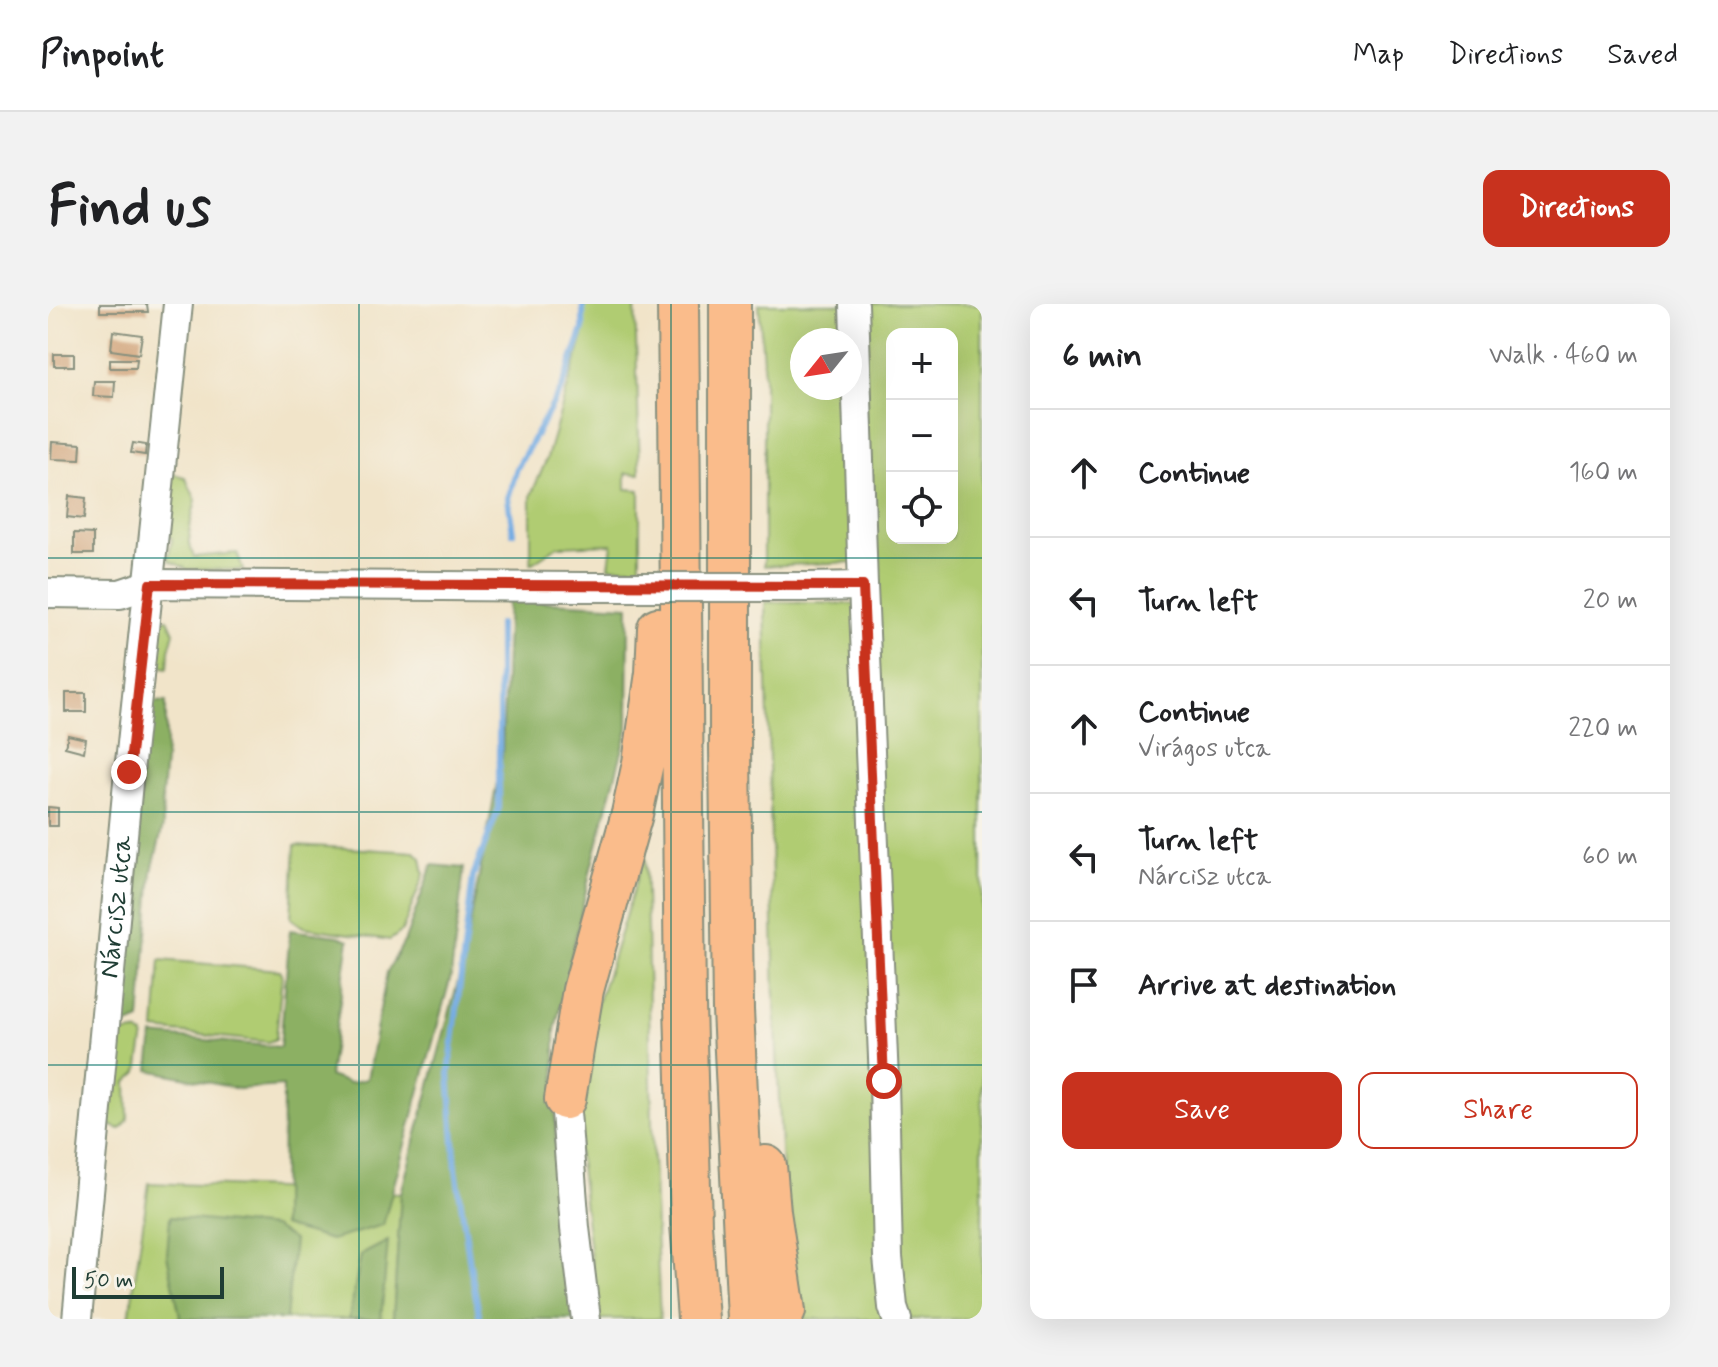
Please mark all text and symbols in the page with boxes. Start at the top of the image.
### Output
text: Pinpoint [40,31,164,80]
text: Map [1353,37,1404,74]
text: Directions [1448,37,1563,74]
text: Saved [1607,37,1678,74]
button: Directions [1483,170,1670,247]
text: Find us [48,172,211,245]
north arrow [790,328,862,400]
map controls [886,328,958,544]
button: + [886,328,958,400]
text: 6 min [1062,334,1142,379]
text: Walk · 460 m [1489,339,1638,373]
button: − [886,400,958,472]
icon: ahead [1062,451,1106,495]
text: Continue [1138,454,1250,493]
text: 160 m [1569,456,1638,490]
button: locate [886,472,958,544]
icon: left [1062,579,1106,623]
text: Turn left [1138,582,1258,621]
text: 20 m [1583,584,1638,618]
text: Continue [1138,693,1250,732]
icon: ahead [1062,707,1106,751]
text: 220 m [1568,712,1638,746]
text: Virágos utca [1138,732,1271,766]
route end [111,754,147,790]
text: Turn left [1138,821,1258,860]
street label: Nárcisz utca [91,834,141,980]
icon: left [1062,835,1106,879]
text: 60 m [1582,840,1638,874]
text: Nárcisz utca [1138,860,1271,894]
icon: arrive [1062,963,1106,1007]
text: Arrive at destination [1138,966,1396,1005]
route start [866,1063,902,1099]
button: Save [1062,1072,1342,1149]
button: Share [1358,1072,1638,1149]
scale bar [72,1263,224,1299]
text: 50 m [84,1267,133,1295]

